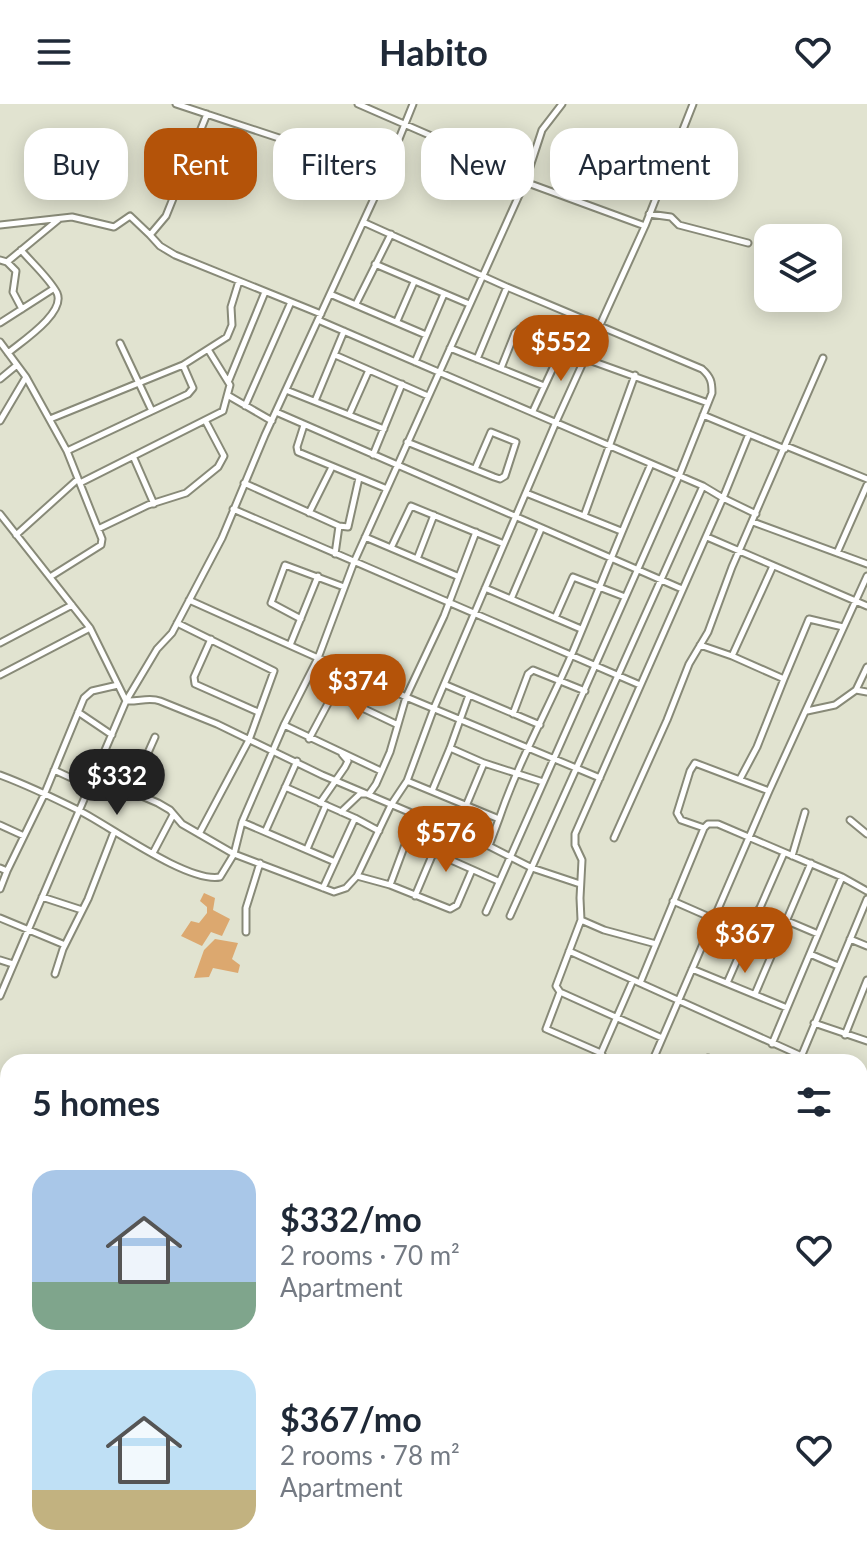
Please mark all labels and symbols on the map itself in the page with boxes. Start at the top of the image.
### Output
pin: $552 [514,315,608,383]
pin: $374 [311,654,405,722]
pin: $332 [70,749,164,817]
pin: $576 [399,806,493,874]
pin: $367 [698,907,792,975]

